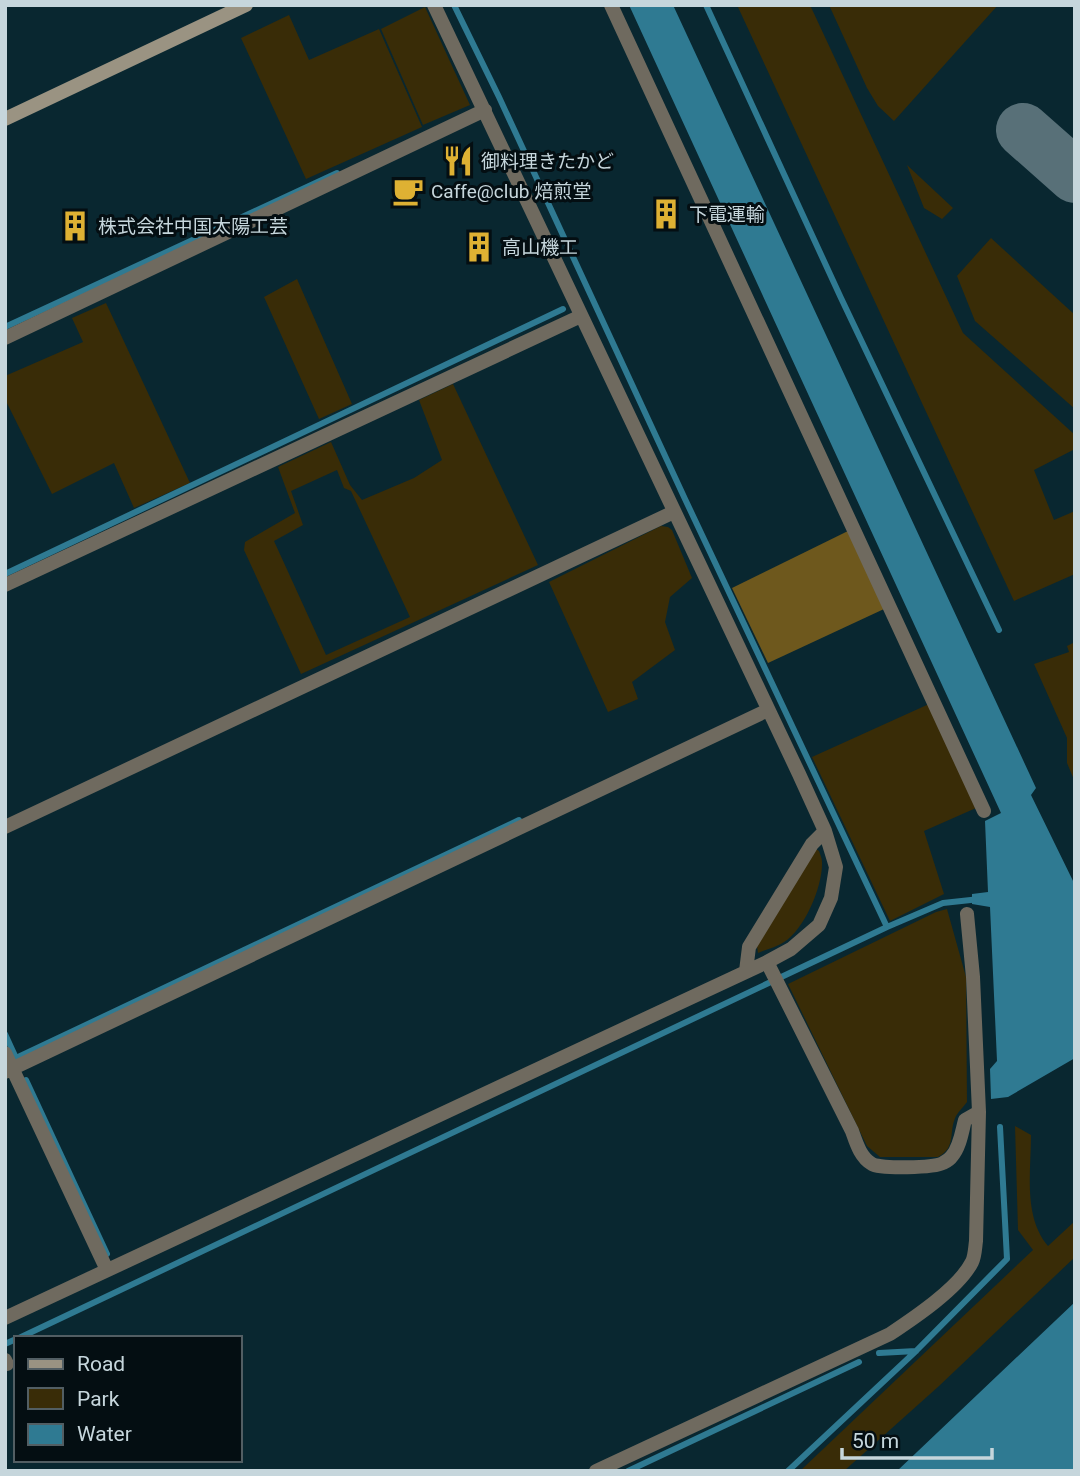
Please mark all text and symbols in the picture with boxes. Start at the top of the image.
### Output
restaurant icon: 御料理きたかど [441,144,475,178]
place label: 御料理きたかど [481,150,614,173]
cafe icon: Caffe@club 焙煎堂 [391,174,425,208]
place label: Caffe@club 焙煎堂 [431,180,591,203]
building icon: 下電運輸 [649,197,683,231]
place label: 下電運輸 [689,203,765,226]
building icon: 株式会社中国太陽工芸 [58,209,92,243]
place label: 株式会社中国太陽工芸 [98,215,288,238]
building icon: 高山機工 [462,230,496,264]
place label: 高山機工 [502,236,578,259]
legend [14,1336,242,1462]
text: Road [77,1352,125,1376]
text: Park [77,1387,120,1411]
scale bar [842,1416,992,1460]
text: Water [77,1422,132,1446]
text: 50 m [852,1429,899,1453]

